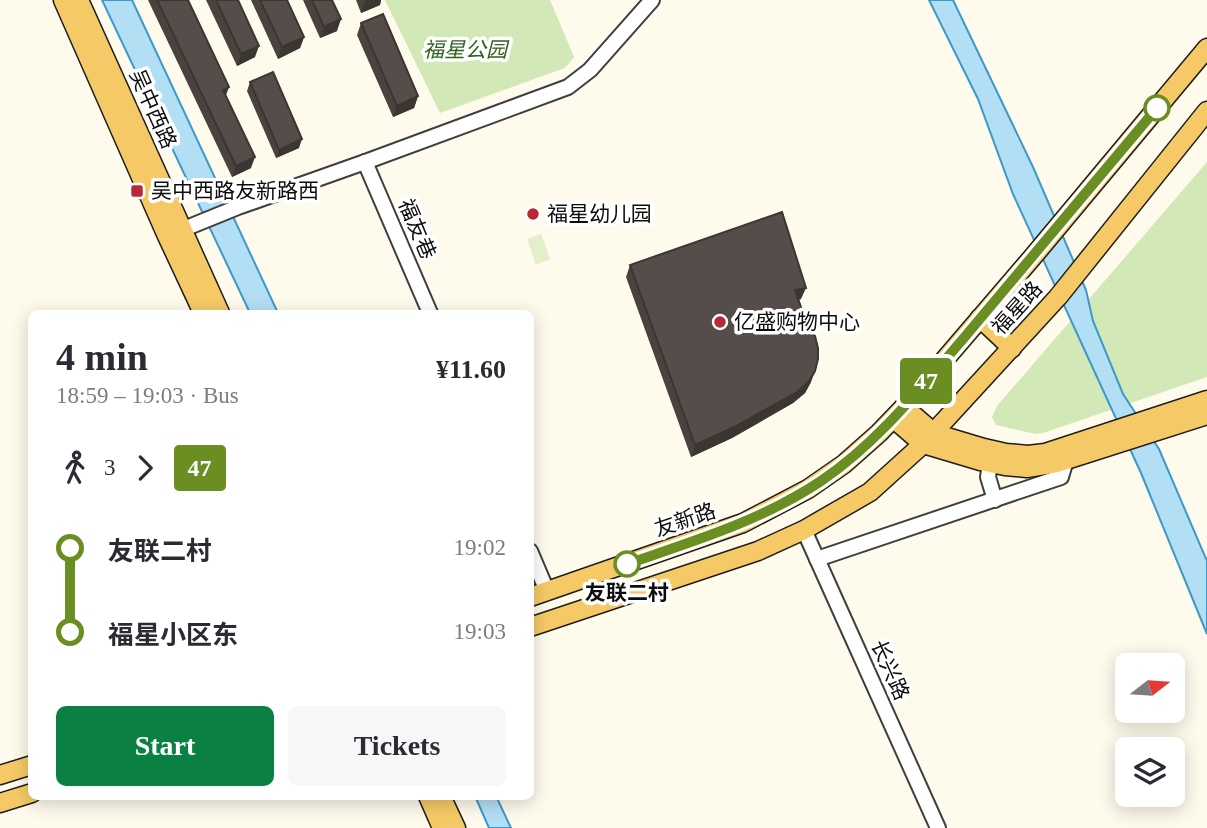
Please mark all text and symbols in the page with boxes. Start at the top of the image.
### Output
park label: 福星公园 [423,38,510,62]
street label: 吴中西路 [125,66,181,152]
unlabelled marker [1144,95,1170,121]
place label: 吴中西路友新路西 [151,179,319,203]
marker: 吴中西路友新路西 [129,183,145,199]
street label: 福友巷 [394,195,440,263]
place label: 福星幼儿园 [547,202,652,226]
marker: 福星幼儿园 [525,206,541,222]
street label: 福星路 [987,277,1047,339]
place label: 亿盛购物中心 [734,310,860,334]
marker: 亿盛购物中心 [712,314,728,330]
text: 4 min [56,336,148,378]
text: ¥11.60 [436,355,506,384]
line badge: 47 [894,358,958,404]
text: 47 [914,368,938,394]
text: 18:59 – 19:03 · Bus [56,383,239,408]
icon: walk [56,449,94,487]
icon: forward [126,449,164,487]
text: 3 [104,455,116,480]
text: 47 [188,455,212,481]
street label: 友新路 [651,498,719,542]
text: 19:02 [454,535,506,560]
text: 友联二村 [108,537,212,566]
marker: 友联二村 [614,551,640,577]
place label: 友联二村 [585,581,669,605]
text: 19:03 [454,619,506,644]
text: 福星小区东 [108,621,238,650]
street label: 长兴路 [866,636,914,704]
north arrow [1115,653,1185,723]
map controls [1115,653,1185,807]
button: Start [56,706,274,786]
button: Tickets [288,706,506,786]
button: layers [1115,737,1185,807]

